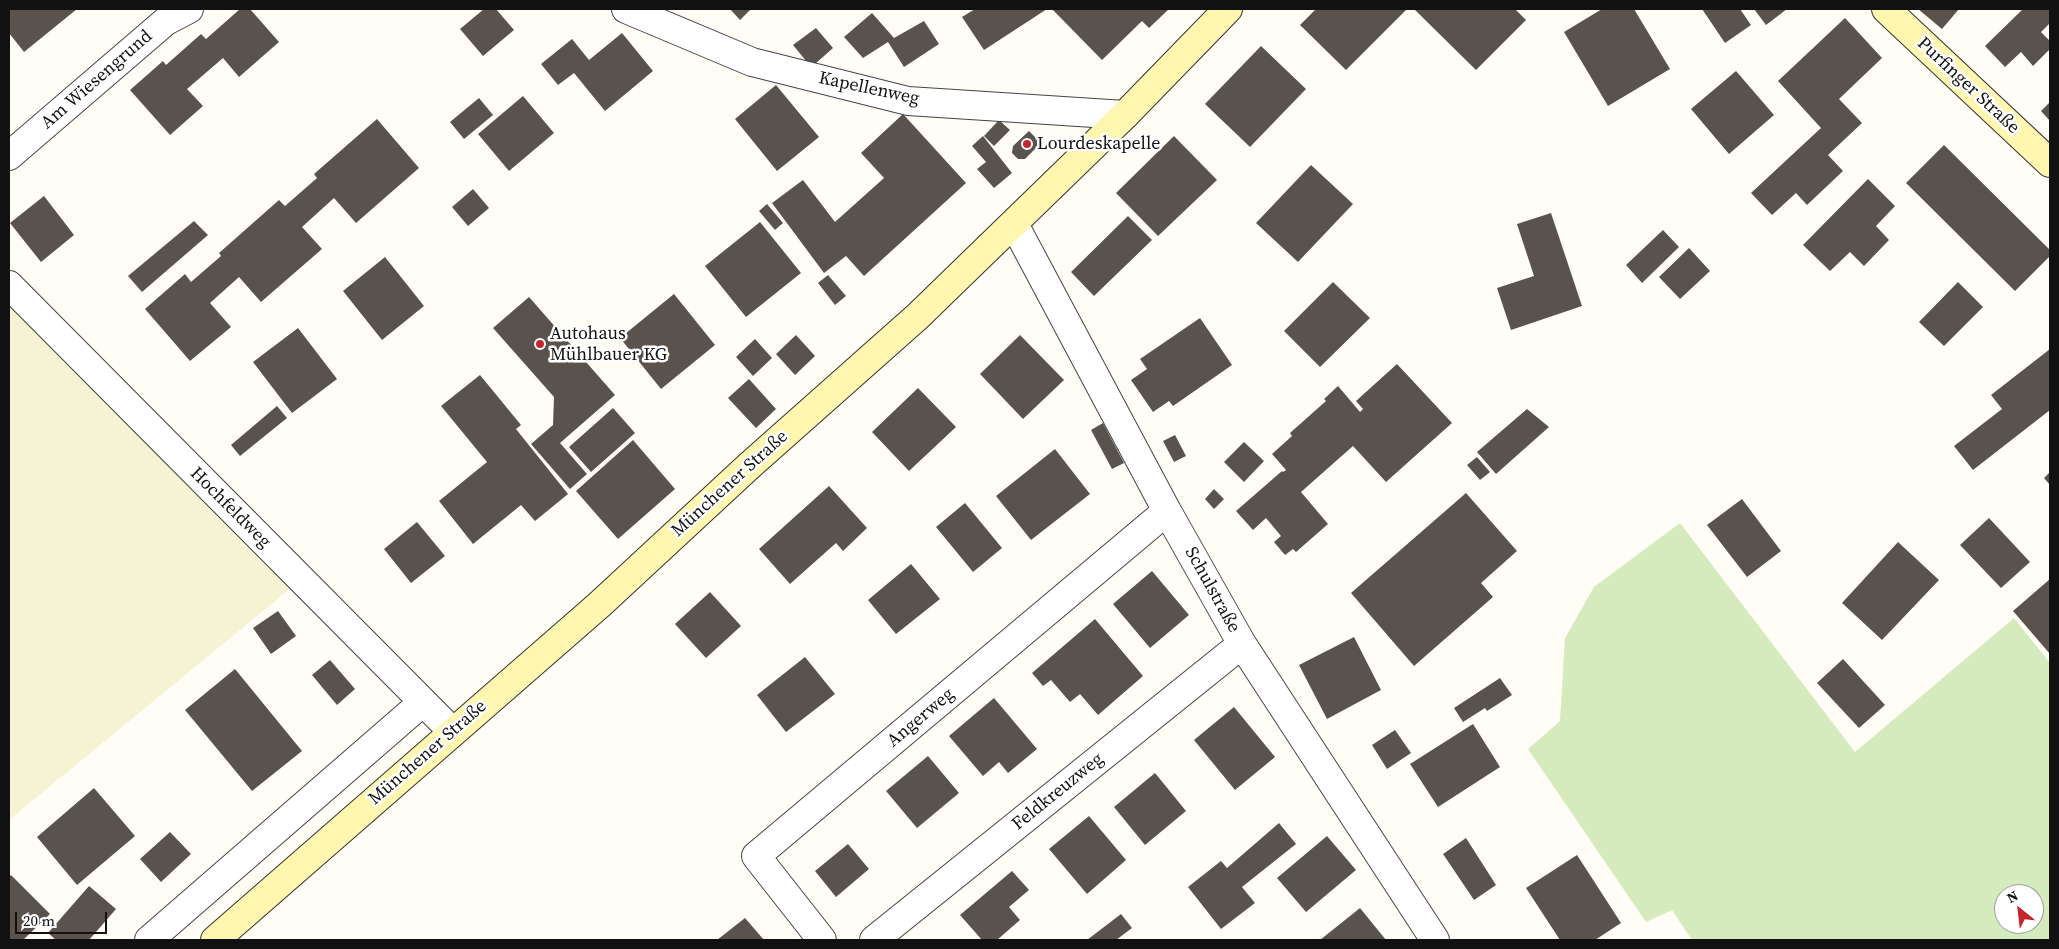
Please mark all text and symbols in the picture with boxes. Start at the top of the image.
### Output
street label: Am Wiesengrund [37,26,157,134]
street label: Purfinger Straße [1912,33,2024,139]
street label: Kapellenweg [817,68,921,110]
place label: Lourdeskapelle [1037,133,1160,155]
marker: Lourdeskapelle [1021,138,1033,150]
place label: Autohaus Mühlbauer KG [550,323,667,366]
marker: Autohaus Mühlbauer KG [534,338,546,350]
street label: Münchener Straße [667,426,793,542]
street label: Hochfeldweg [185,463,275,553]
street label: Schulstraße [1180,543,1244,637]
street label: Angerweg [883,684,959,752]
street label: Münchener Straße [365,696,491,810]
street label: Feldkreuzweg [1008,749,1108,835]
north arrow [1994,884,2044,934]
text: N [2003,886,2022,908]
scale bar [18,902,110,934]
text: 20 m [23,910,55,931]

